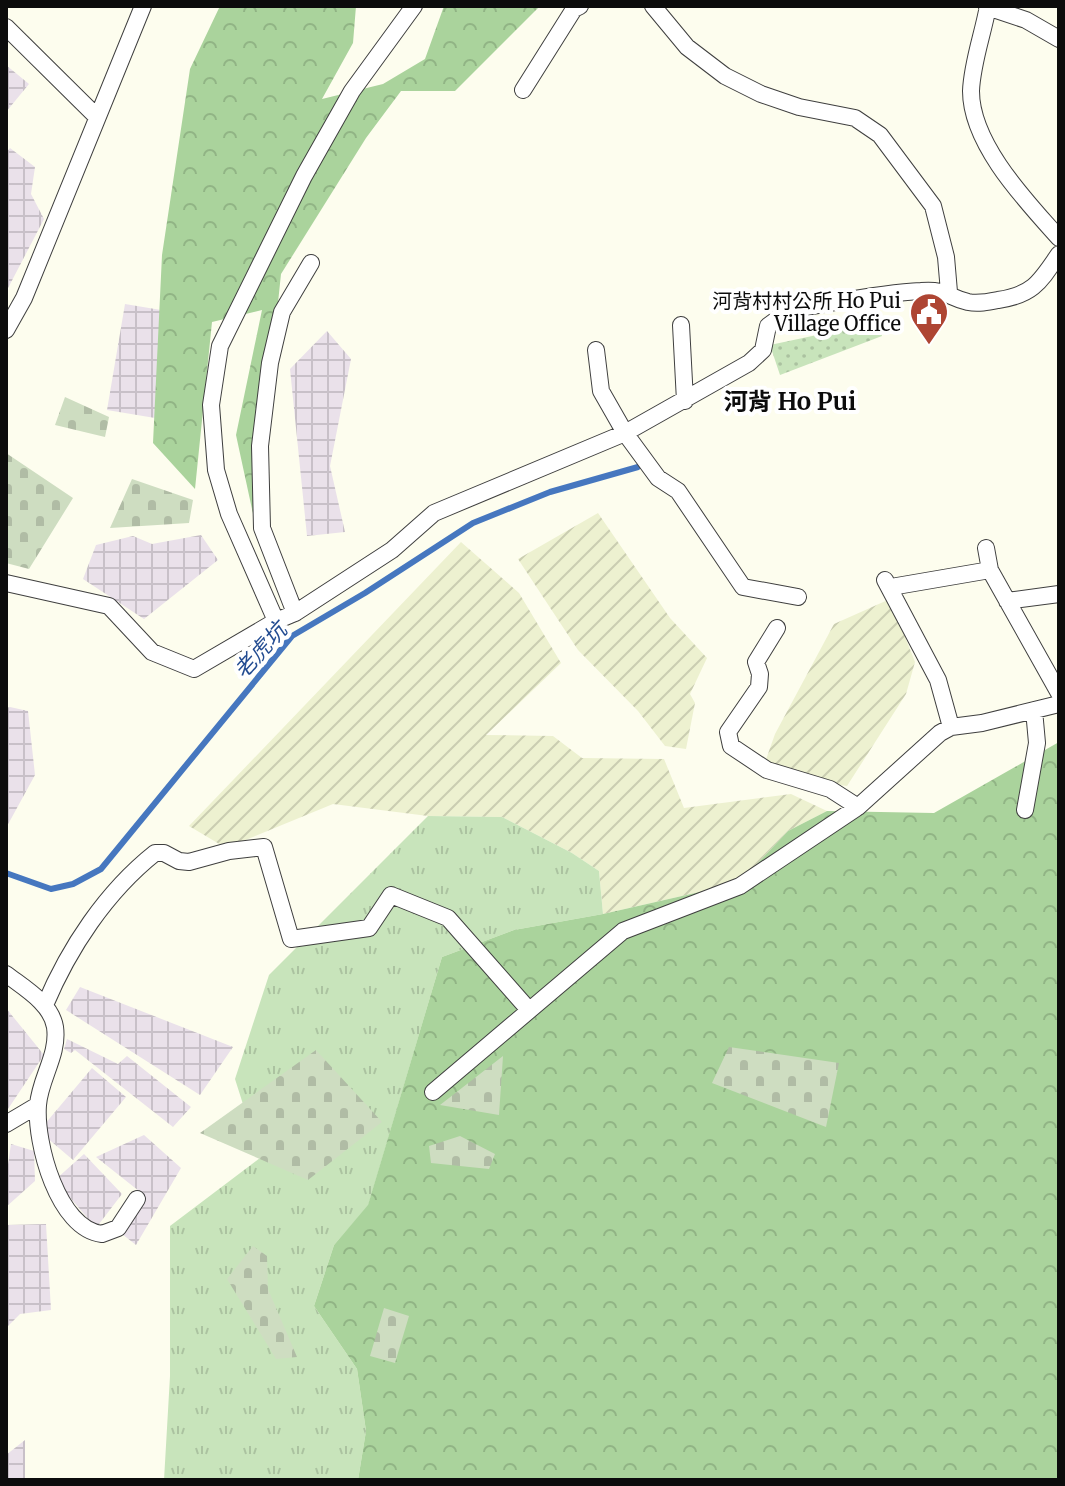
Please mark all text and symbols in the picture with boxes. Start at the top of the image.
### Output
place label: 河背村村公所 Ho Pui Village Office [712,288,901,336]
public building icon: 河背村村公所 Ho Pui Village Office [908,291,950,346]
district label: 河背 Ho Pui [724,386,856,417]
water label: 老虎坑 [228,614,294,684]

